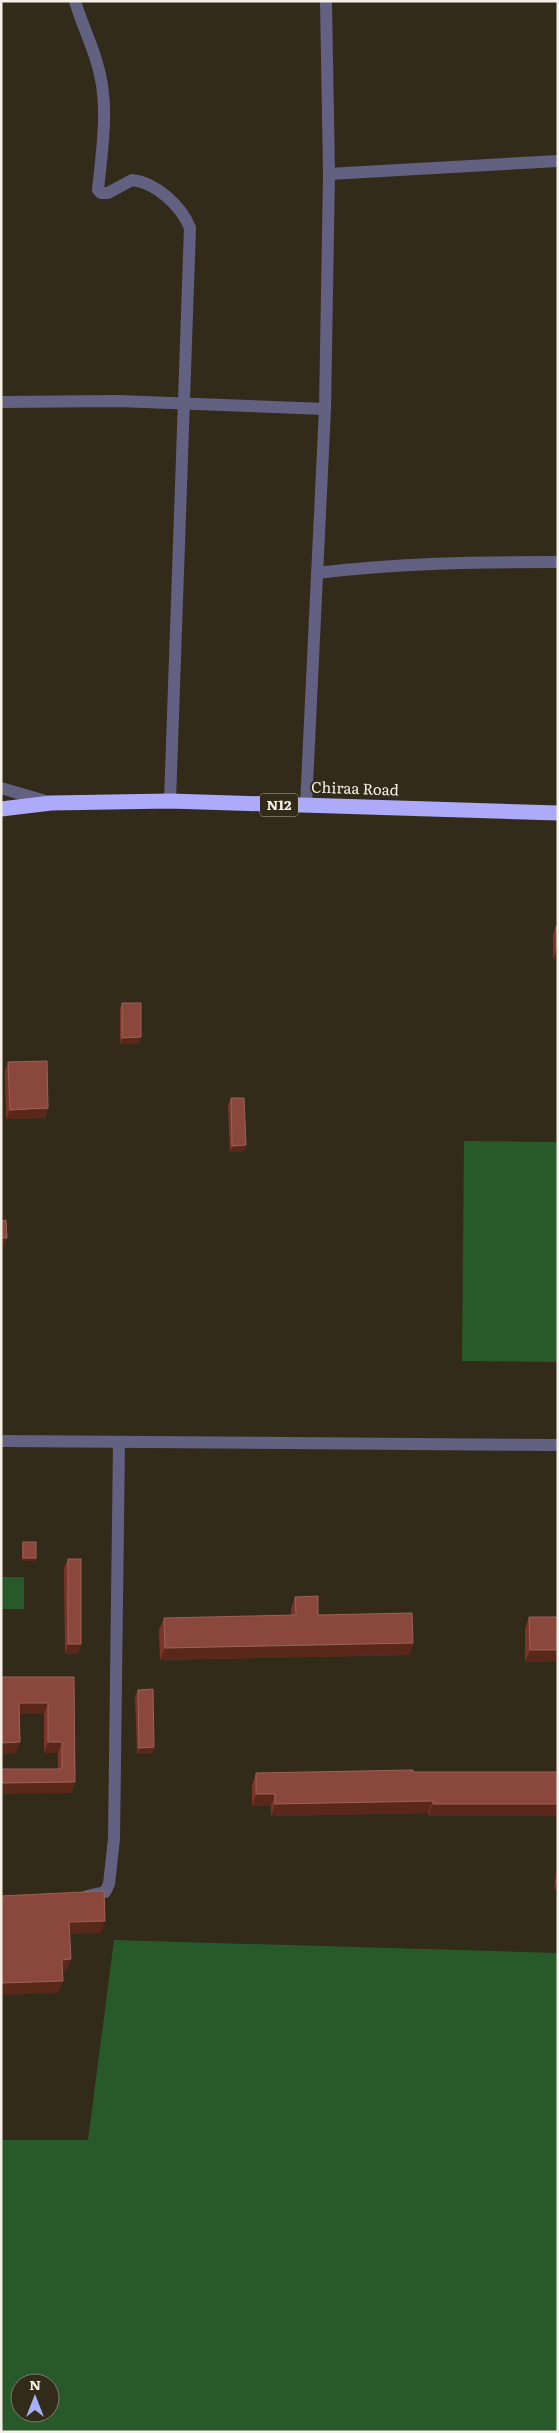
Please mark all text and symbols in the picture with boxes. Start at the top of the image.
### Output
street label: Chiraa Road [311,774,399,801]
road number: N12 [260,794,298,816]
north arrow [10,2373,60,2423]
text: N [29,2374,41,2394]

